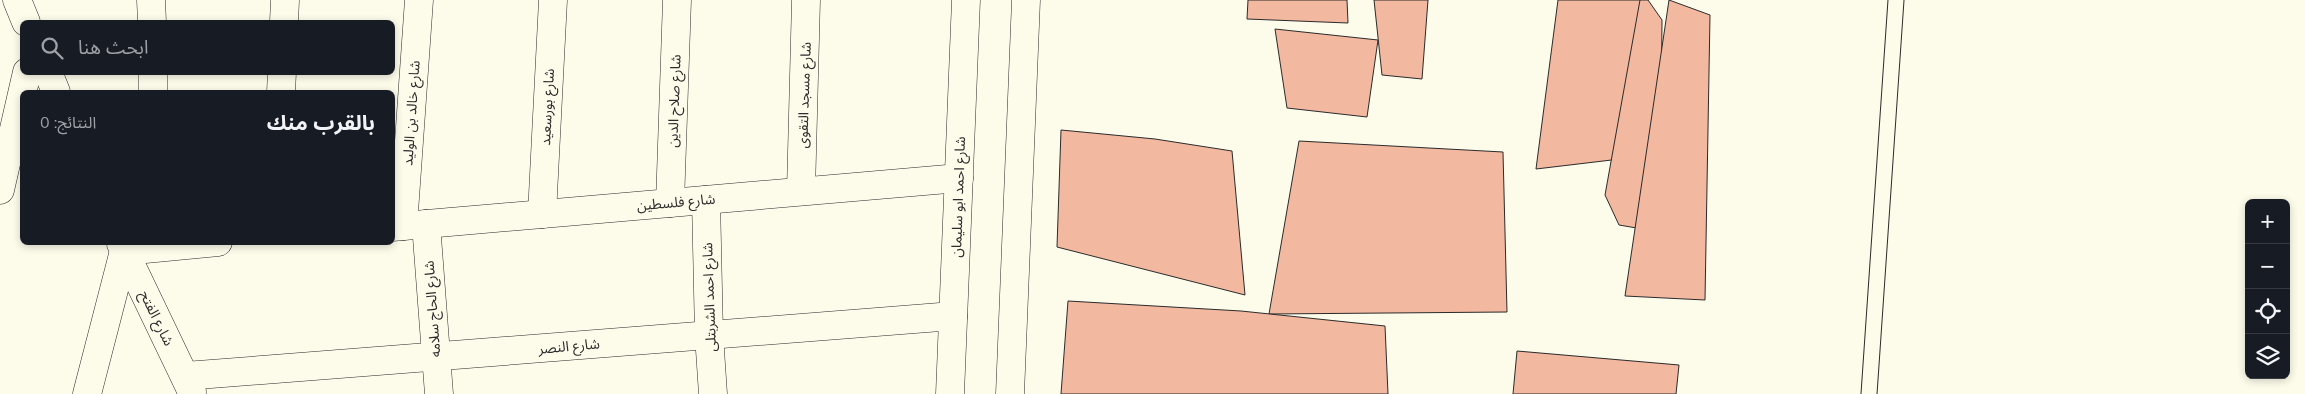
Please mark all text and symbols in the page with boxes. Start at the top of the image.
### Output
search box [20,20,395,75]
icon: search [38,34,66,62]
text: ابحث هنا [78,35,148,59]
street label: شارع مسجد التقوى [793,41,817,149]
street label: شارع صلاح الدين [663,54,687,148]
street label: شارع خالد بن الوليد [398,60,426,166]
street label: شارع بورسعيد [536,68,560,146]
text: بالقرب منك [267,109,375,135]
text: النتائج: 0 [40,112,96,132]
street label: شارع احمد ابو سليمان [947,136,971,258]
street label: شارع فلسطين [636,190,716,216]
map controls [2245,199,2290,379]
button: + [2245,199,2290,244]
street label: شارع احمد الشربتلى [698,242,722,352]
button: − [2245,244,2290,289]
street label: شارع الحاج سلامه [420,260,446,358]
street label: شارع الفتح [134,287,178,349]
button: locate [2245,289,2290,334]
street label: شارع النصر [537,334,601,360]
button: layers [2245,334,2290,379]

